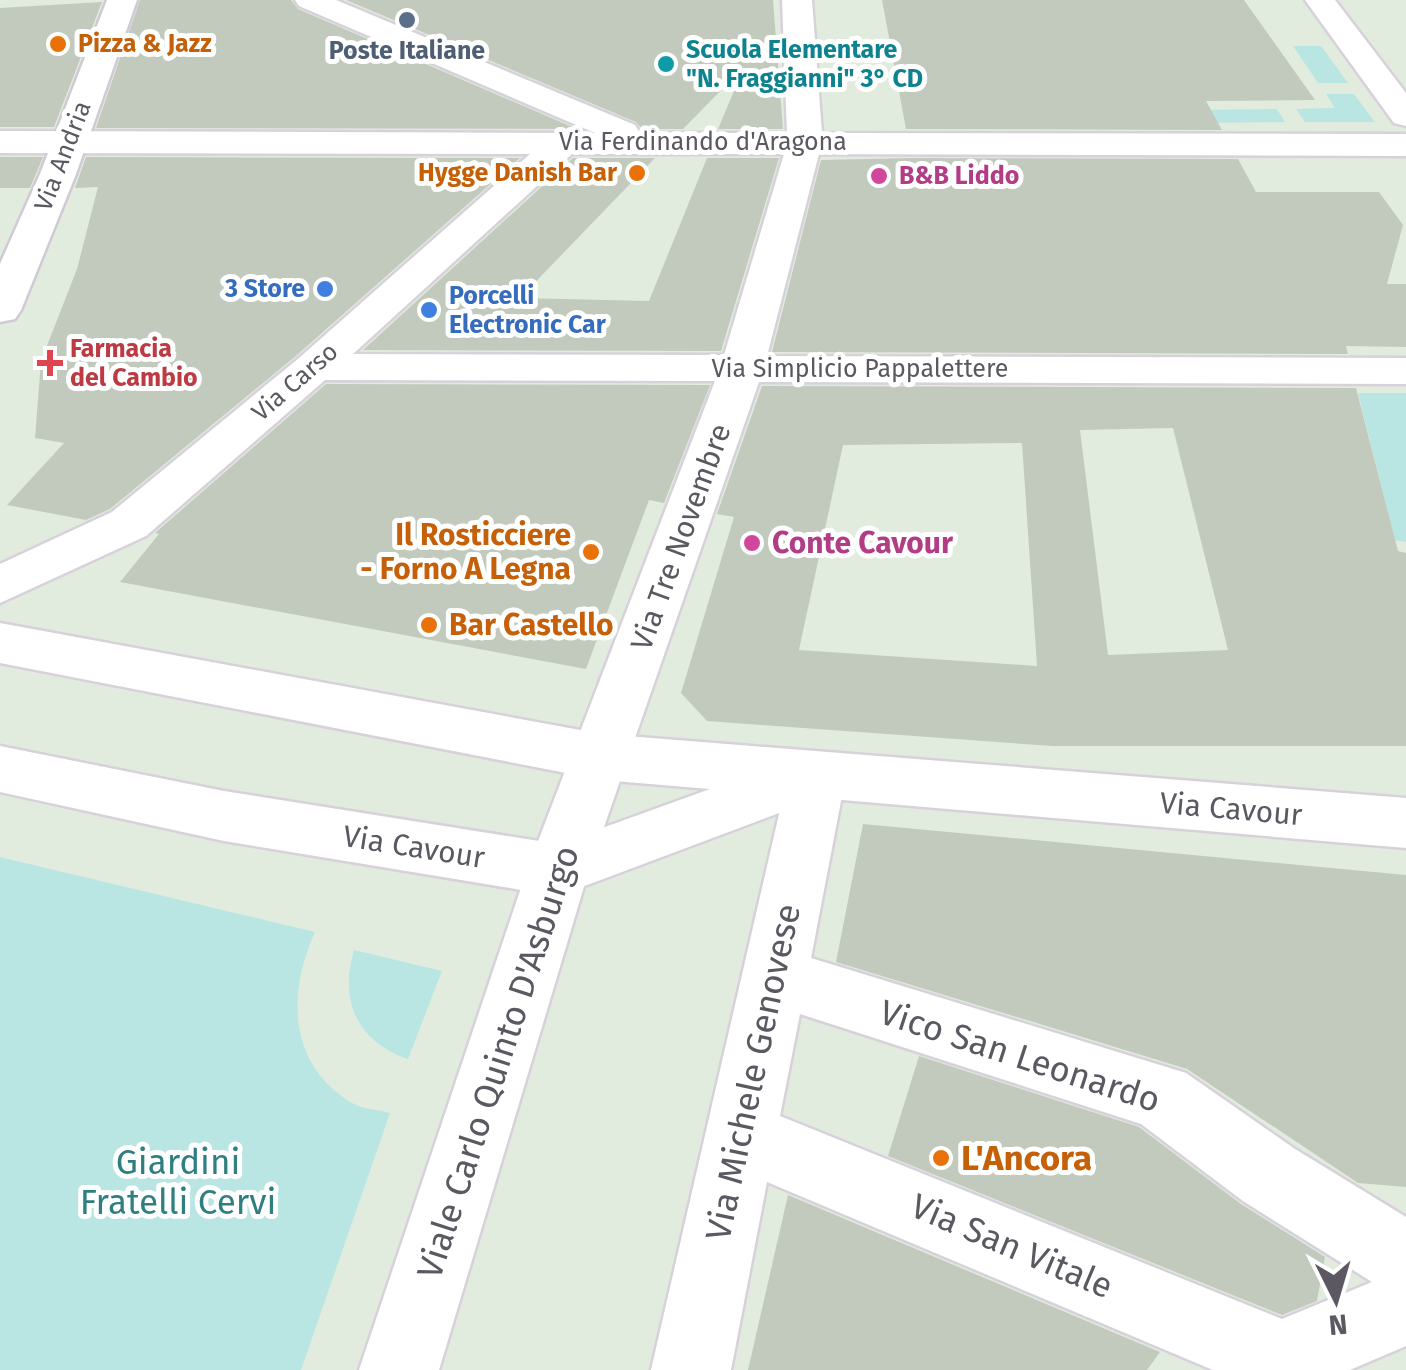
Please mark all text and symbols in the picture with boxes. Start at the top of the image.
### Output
marker: Poste Italiane [396,9,418,31]
place label: Pizza & Jazz [78,29,212,59]
marker: Pizza & Jazz [47,33,69,55]
place label: Scuola Elementare "N. Fraggianni" 3° CD [686,35,923,94]
place label: Poste Italiane [329,36,485,66]
marker: Scuola Elementare "N. Fraggianni" 3° CD [655,53,677,75]
street label: Via Andria [28,97,98,215]
street label: Via Ferdinando d'Aragona [559,127,847,157]
place label: Hygge Danish Bar [418,158,618,188]
place label: B&B Liddo [899,161,1019,191]
marker: Hygge Danish Bar [626,162,648,184]
marker: B&B Liddo [868,165,890,187]
place label: 3 Store [224,274,305,304]
marker: 3 Store [314,278,336,300]
place label: Porcelli Electronic Car [449,281,607,340]
marker: Porcelli Electronic Car [418,299,440,321]
place label: Farmacia del Cambio [70,334,198,393]
street label: Via Carso [246,337,344,427]
marker: Farmacia del Cambio [39,352,61,374]
street label: Via Simplicio Pappalettere [712,354,1008,384]
street label: Via Tre Novembre [623,419,739,655]
place label: Il Rosticciere - Forno A Legna [360,517,571,587]
place label: Conte Cavour [772,525,954,561]
marker: Conte Cavour [741,532,763,554]
marker: Il Rosticciere - Forno A Legna [580,541,602,563]
place label: Bar Castello [449,607,613,643]
marker: Bar Castello [418,614,440,636]
street label: Via Cavour [1158,785,1304,833]
street label: Via Cavour [341,818,488,876]
street label: Viale Carlo Quinto D'Asburgo [408,840,588,1284]
street label: Via Michele Genovese [697,900,809,1244]
street label: Vico San Leonardo [874,991,1166,1121]
place label: L'Ancora [961,1137,1092,1179]
park label: Giardini Fratelli Cervi [80,1141,276,1223]
marker: L'Ancora [930,1147,952,1169]
street label: Via San Vitale [905,1185,1119,1307]
north arrow [1286,1250,1386,1350]
text: N [1327,1307,1349,1342]

